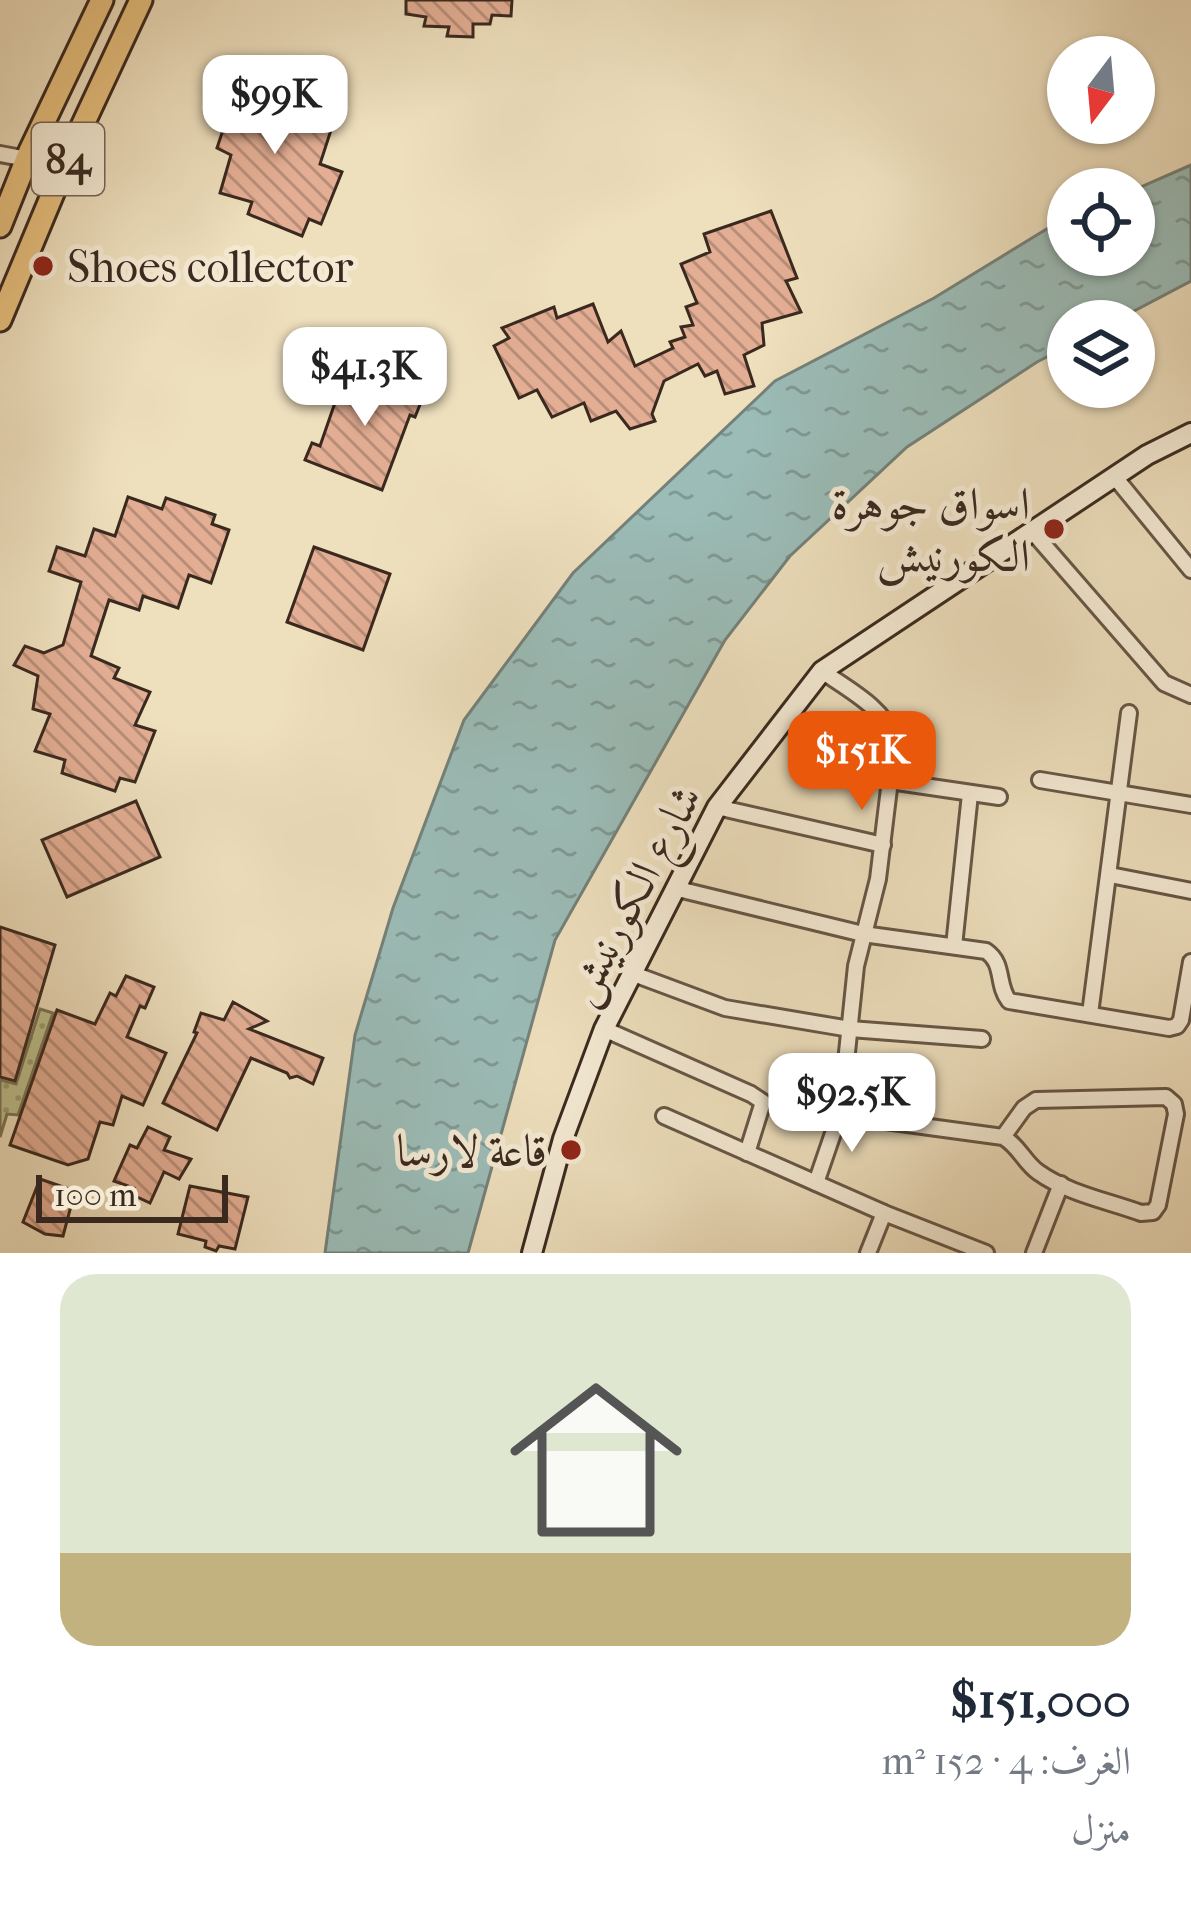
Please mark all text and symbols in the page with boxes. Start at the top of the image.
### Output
north arrow [1047,36,1155,144]
map controls [1047,36,1155,408]
pin: $99K [204,55,346,157]
text: $99K [230,71,320,117]
road number: 84 [32,123,104,195]
button: locate [1047,168,1155,276]
place label: Shoes collector [67,241,354,294]
marker: Shoes collector [30,253,56,279]
button: layers [1047,300,1155,408]
pin: $41.3K [267,327,463,429]
text: $41.3K [310,343,420,389]
place label: اسواق جوهرة الكورنيش [831,478,1030,586]
marker: اسواق جوهرة الكورنيش [1041,516,1067,542]
pin: $151K [778,711,946,813]
text: $151K [815,727,909,773]
street label: شارع الكورنيش [553,776,722,1018]
pin: $92.5K [754,1053,950,1155]
text: $92.5K [795,1069,909,1115]
place label: قاعة لارسا [396,1125,547,1178]
marker: قاعة لارسا [558,1137,584,1163]
scale bar [36,1169,228,1222]
text: 100 m [54,1176,137,1215]
icon: home [488,1352,704,1568]
text: $151,000 [950,1670,1131,1730]
text: الغرف: 4 · 152 m² [882,1738,1131,1784]
text: منزل [1071,1807,1131,1853]

